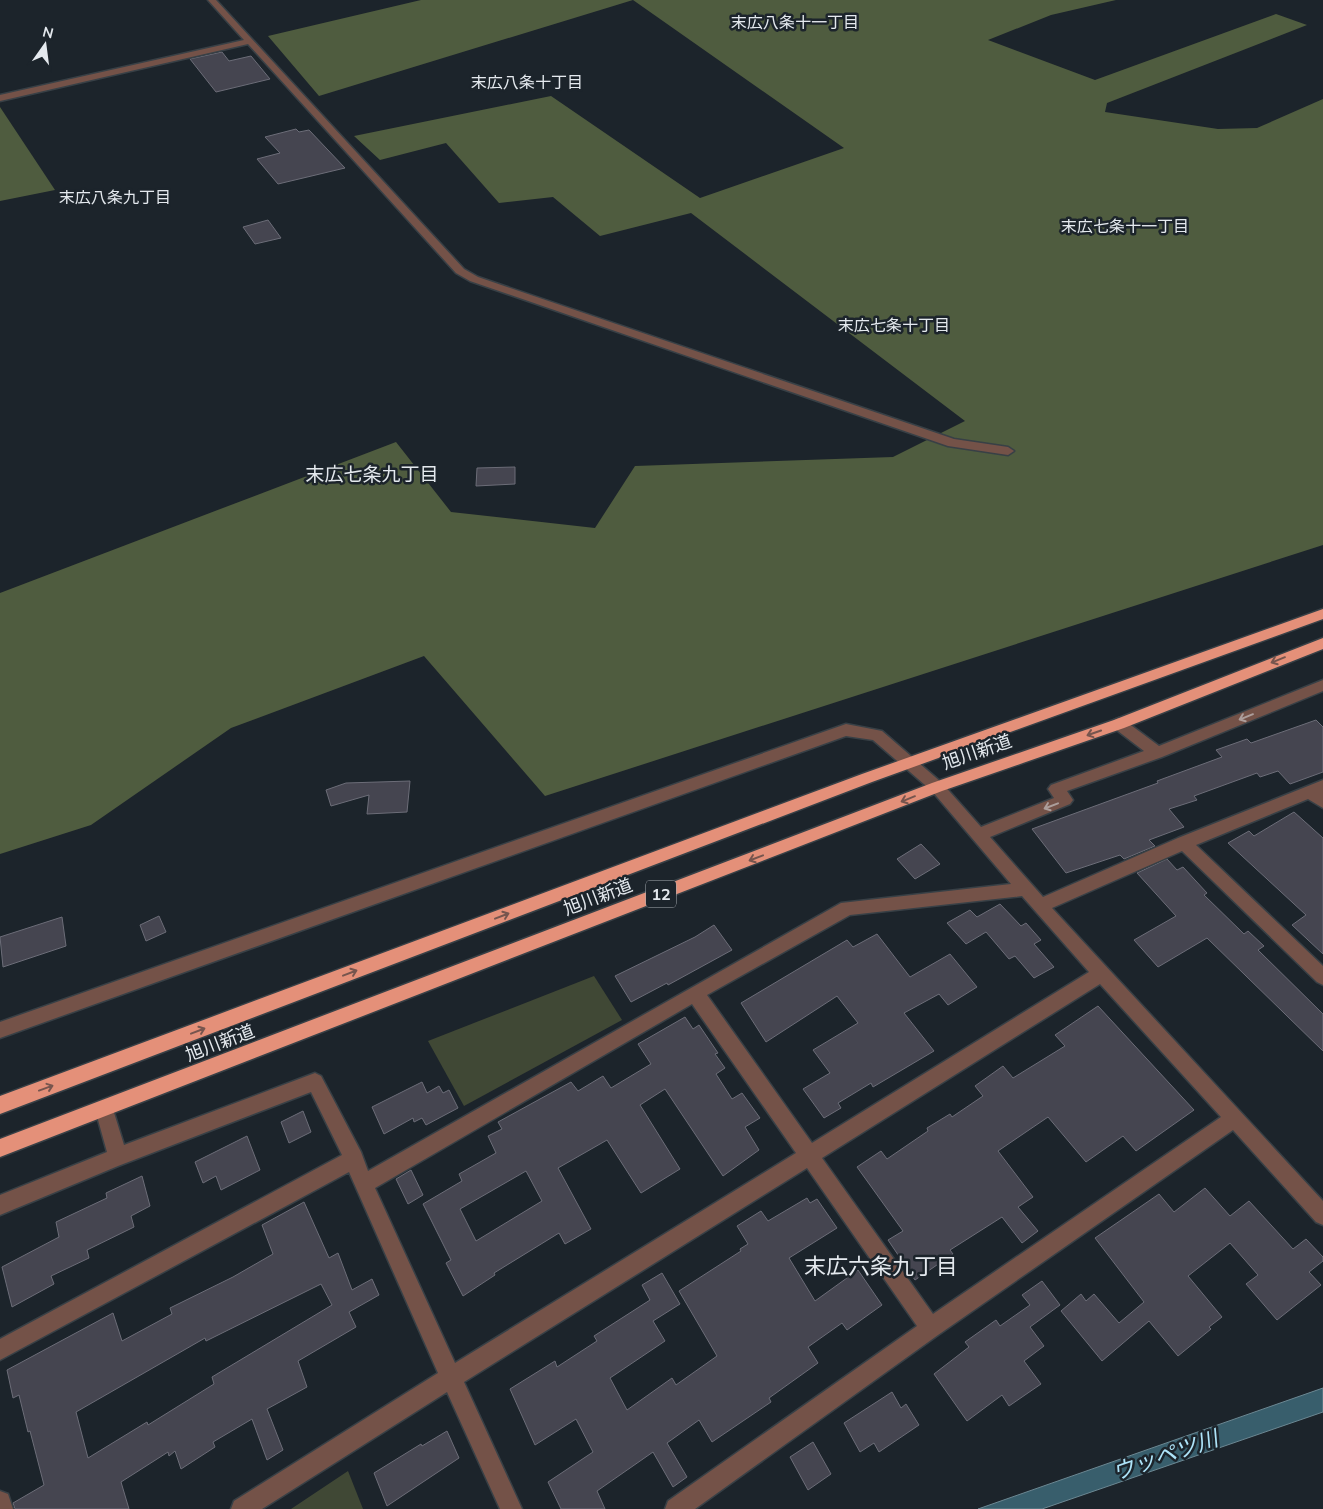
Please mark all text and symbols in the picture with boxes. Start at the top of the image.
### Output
district label: 末広八条十一丁目 [731,12,859,32]
north arrow [20,20,70,70]
text: N [41,22,55,42]
district label: 末広八条十丁目 [471,72,583,92]
district label: 末広八条九丁目 [59,187,171,207]
district label: 末広七条十一丁目 [1061,216,1189,236]
district label: 末広七条十丁目 [838,315,950,335]
district label: 末広七条九丁目 [305,462,439,486]
one-way arrow [1270,657,1285,666]
one-way arrow [1238,713,1253,722]
street label: 旭川新道 [939,729,1015,774]
one-way arrow [1087,729,1102,738]
one-way arrow [901,795,916,804]
one-way arrow [1044,802,1060,811]
one-way arrow [749,854,765,863]
street label: 旭川新道 [560,873,636,920]
road number: 12 [646,881,676,908]
one-way arrow [494,911,509,920]
one-way arrow [342,968,357,978]
street label: 旭川新道 [182,1019,258,1066]
one-way arrow [190,1026,205,1035]
one-way arrow [38,1083,53,1092]
district label: 末広六条九丁目 [804,1252,958,1280]
water label: ウッペツ川 [1108,1423,1223,1486]

